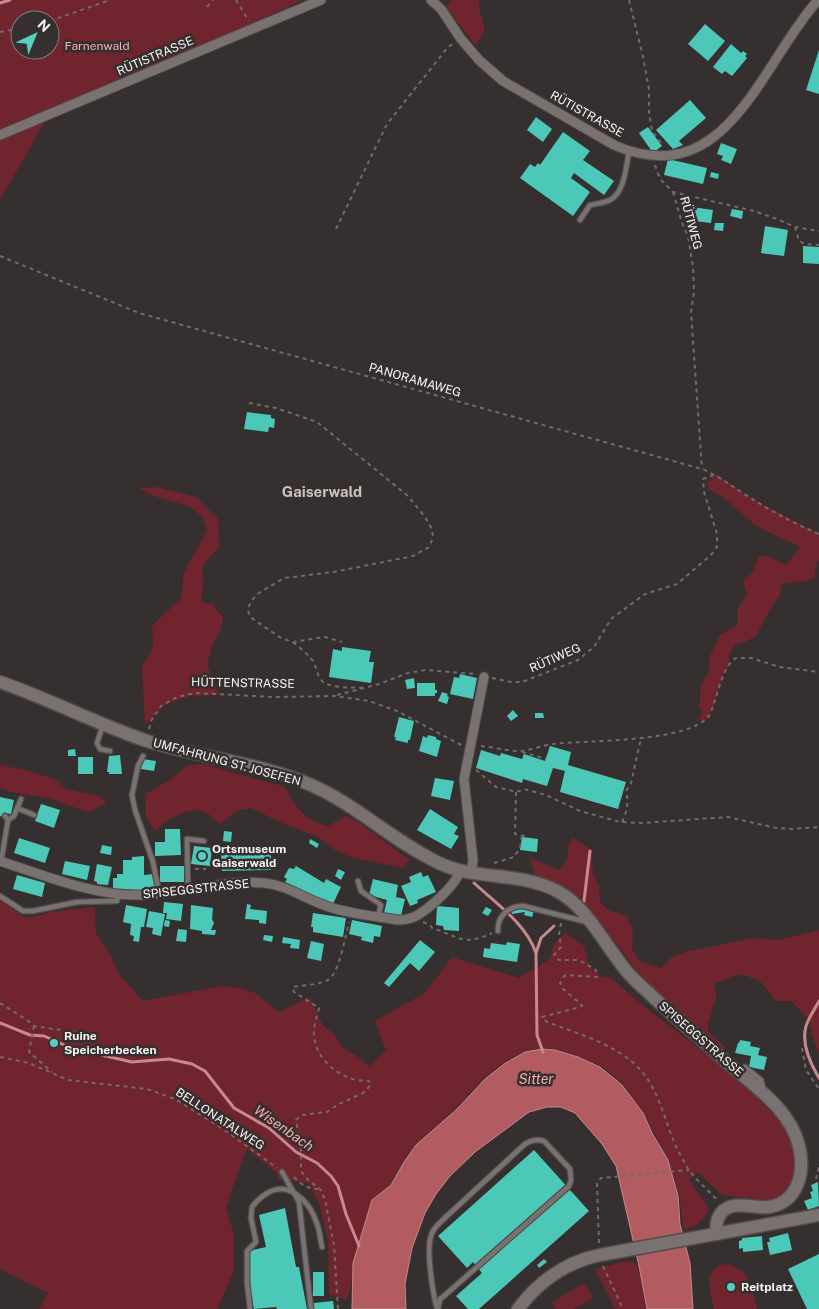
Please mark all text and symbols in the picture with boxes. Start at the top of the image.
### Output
north arrow [10,10,60,60]
text: N [35,16,54,35]
street label: RÜTISTRASSE [115,34,195,78]
park label: Farnenwald [64,39,130,53]
street label: RÜTISTRASSE [548,88,626,140]
street label: RÜTIWEG [677,195,705,251]
street label: PANORAMAWEG [367,360,463,400]
district label: Gaiserwald [282,483,362,500]
street label: RÜTIWEG [527,641,583,675]
street label: HÜTTENSTRASSE [191,675,295,691]
street label: UMFAHRUNG ST. JOSEFEN [152,736,302,788]
place label: Ortsmuseum Gaiserwald [212,842,286,870]
marker: Ortsmuseum Gaiserwald [196,850,208,862]
street label: SPISEGGSTRASSE [142,876,250,902]
street label: SPISEGGSTRASSE [656,999,746,1079]
place label: Ruine Speicherbecken [64,1029,157,1057]
marker: Ruine Speicherbecken [48,1037,60,1049]
water label: Sitter [518,1071,554,1087]
street label: BELLONATALWEG [173,1085,267,1153]
water label: Wisenbach [251,1102,317,1154]
place label: Reitplatz [741,1280,793,1294]
marker: Reitplatz [725,1281,737,1293]

